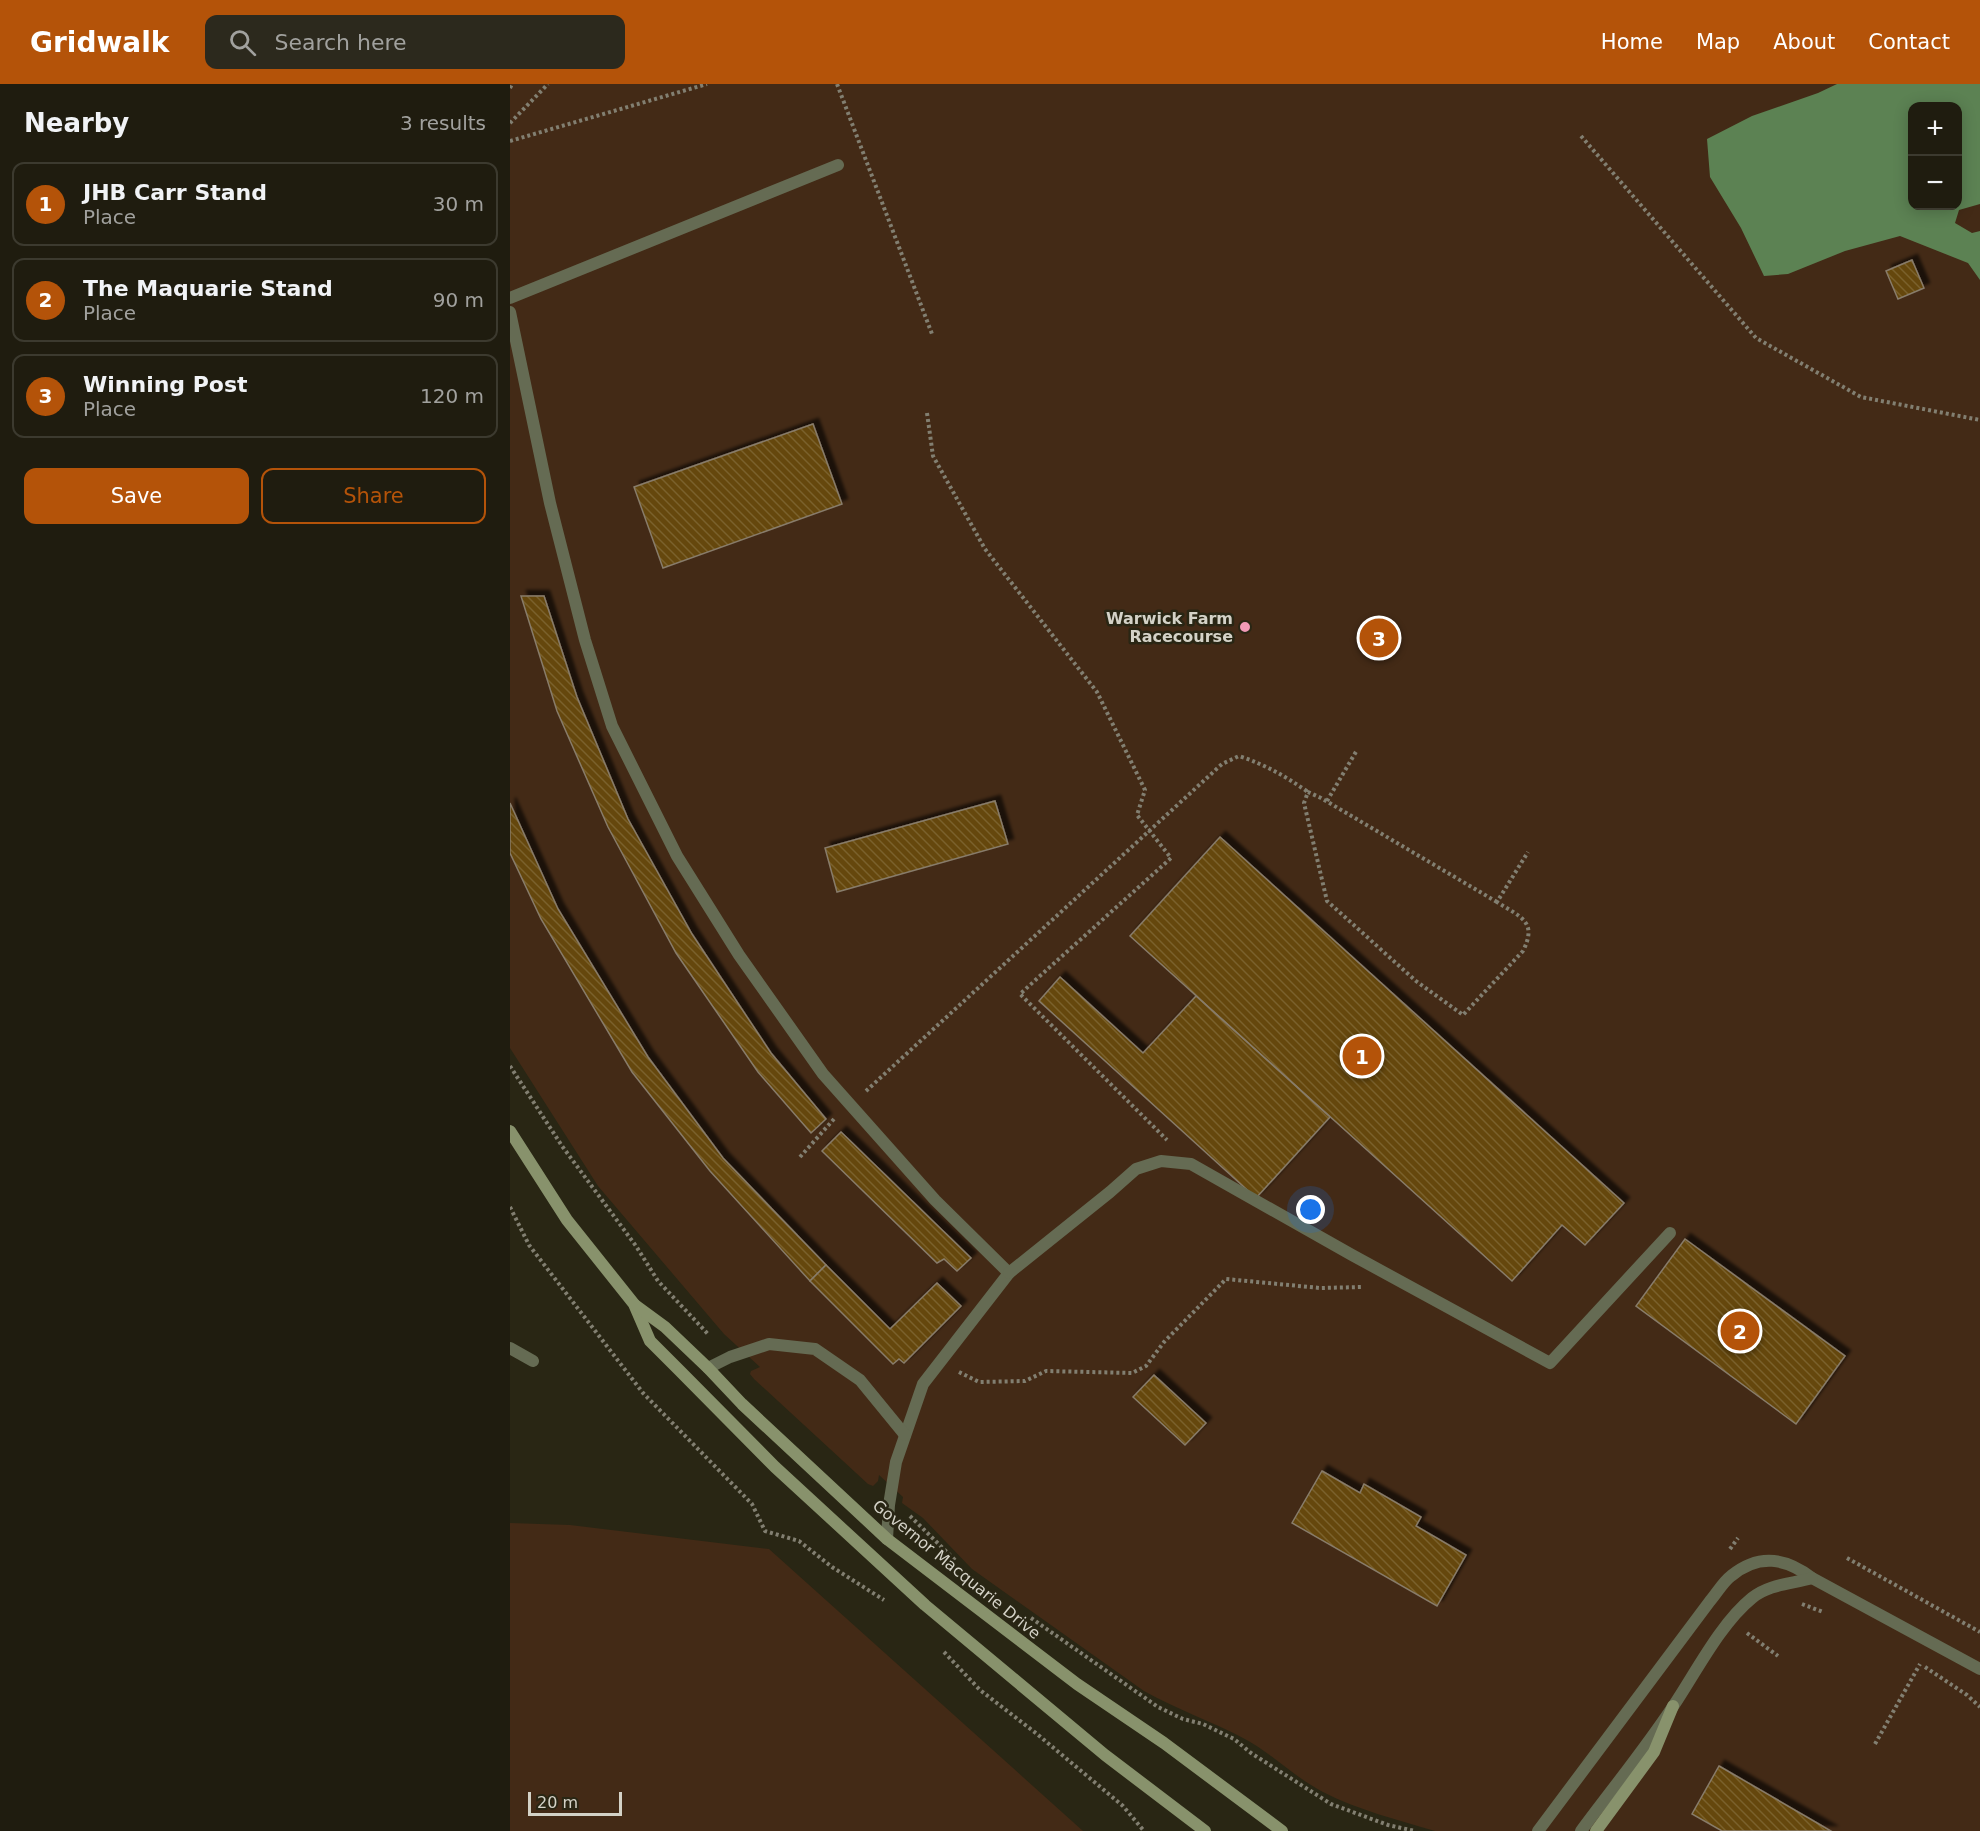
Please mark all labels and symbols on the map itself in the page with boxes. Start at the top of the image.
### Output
place label: Warwick Farm Racecourse [1106,609,1233,646]
pin: 3 [1360,616,1398,660]
marker: Warwick Farm Racecourse [1238,620,1252,634]
pin: 1 [1342,1034,1382,1078]
your location [1296,1195,1325,1224]
pin: 2 [1720,1308,1760,1354]
street label: Governor Macquarie Drive [869,1496,1044,1643]
scale bar [528,1789,622,1816]

